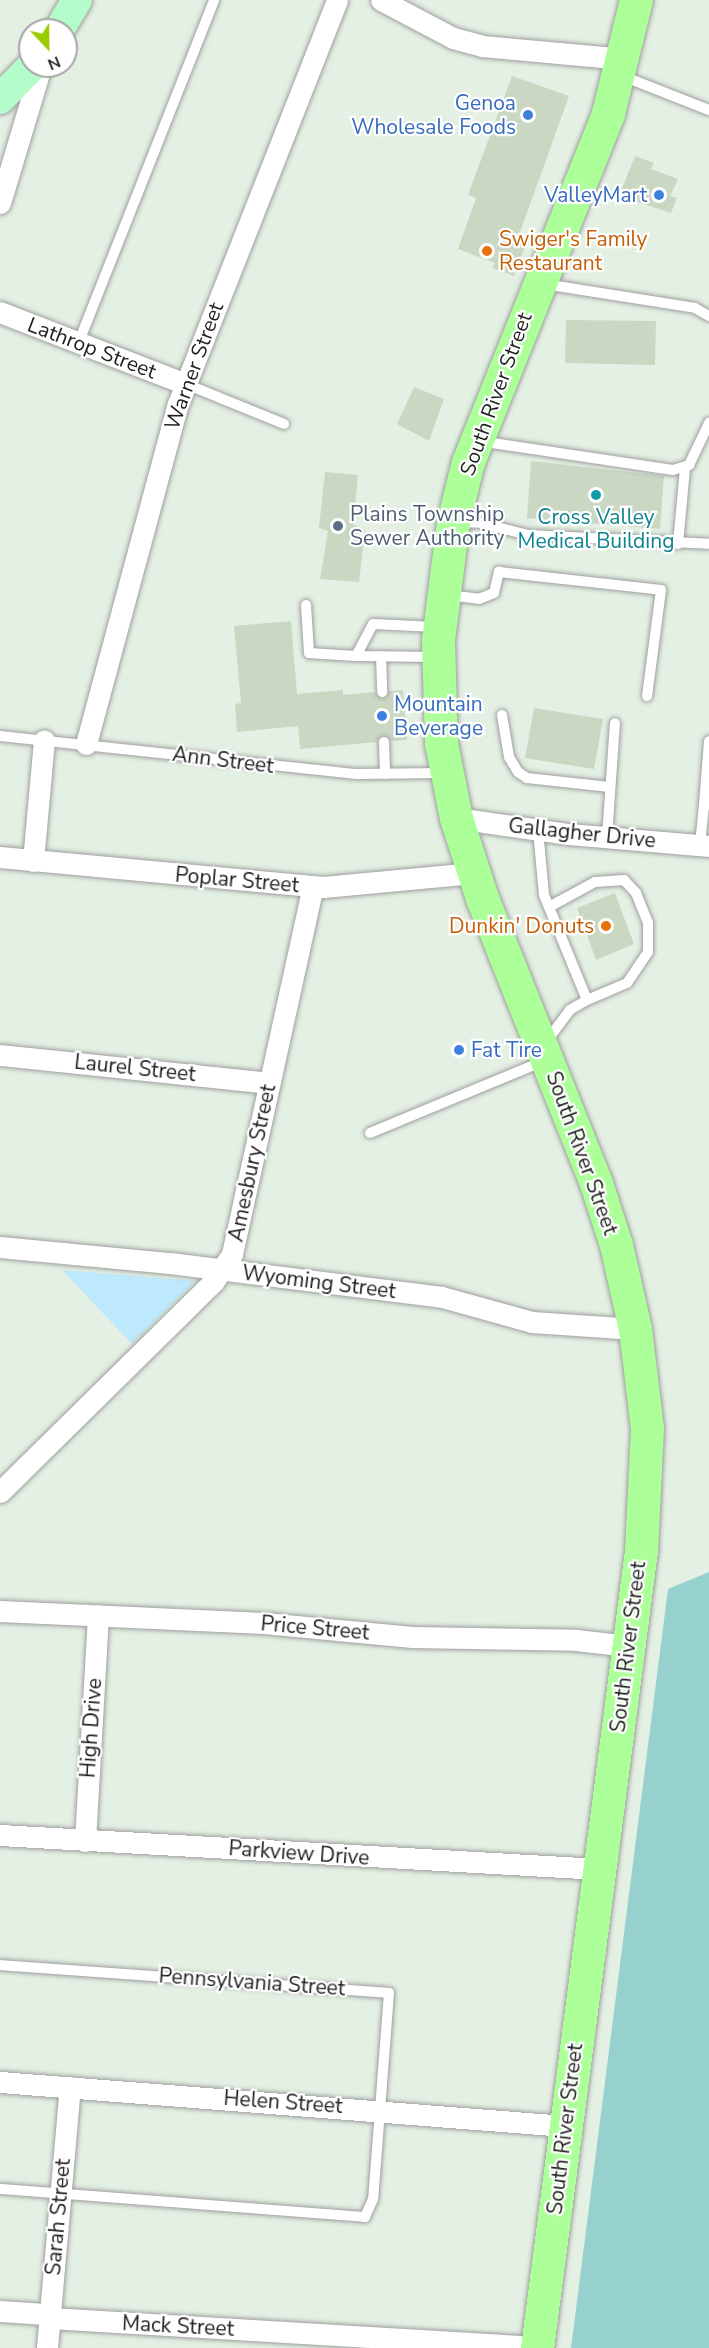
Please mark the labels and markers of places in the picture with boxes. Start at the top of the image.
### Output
place label: Genoa Wholesale Foods [351,90,516,140]
marker: Genoa Wholesale Foods [521,108,535,122]
place label: ValleyMart [544,182,647,208]
marker: ValleyMart [652,188,666,202]
place label: Swiger's Family Restaurant [499,226,647,276]
marker: Swiger's Family Restaurant [480,244,494,258]
marker: Cross Valley Medical Building [589,488,603,502]
place label: Plains Township Sewer Authority [350,501,504,551]
place label: Cross Valley Medical Building [518,504,674,554]
marker: Plains Township Sewer Authority [331,519,345,533]
place label: Mountain Beverage [394,691,483,741]
marker: Mountain Beverage [375,709,389,723]
place label: Dunkin' Donuts [449,913,594,939]
marker: Dunkin' Donuts [599,919,613,933]
place label: Fat Tire [471,1037,542,1063]
marker: Fat Tire [452,1043,466,1057]

